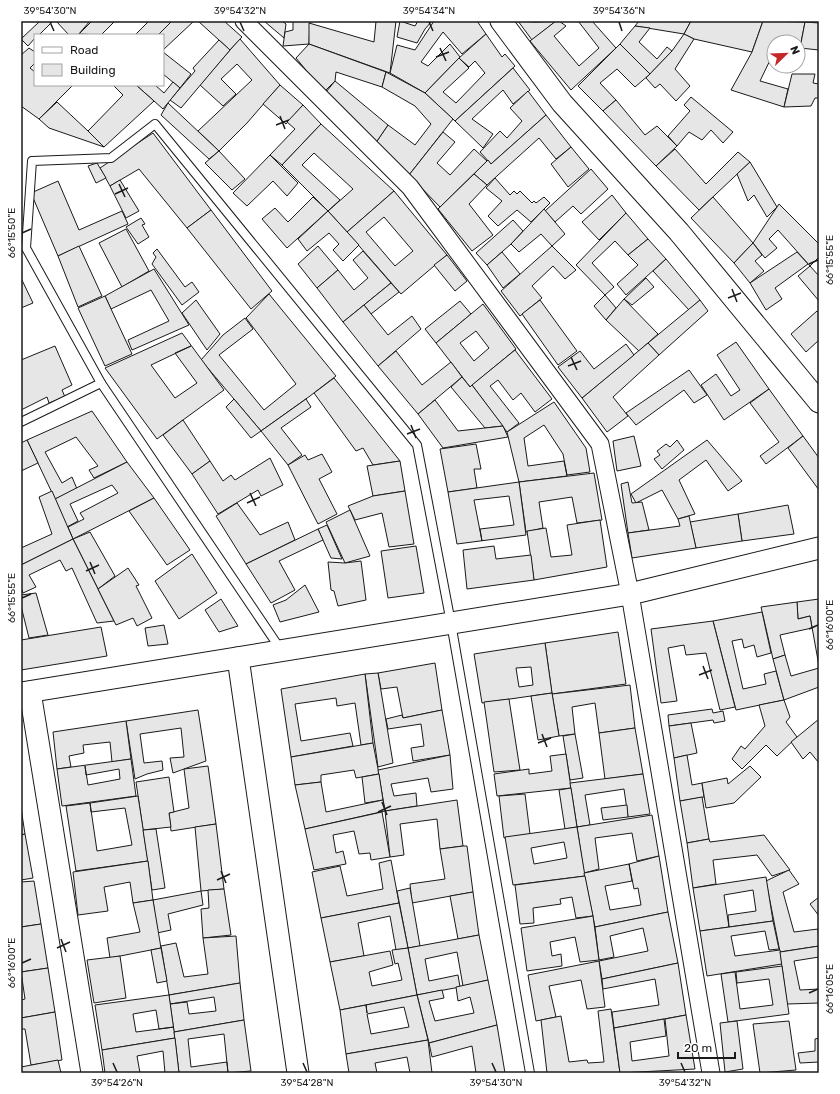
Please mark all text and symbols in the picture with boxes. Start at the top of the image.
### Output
text: 39°54'30"N [24,5,77,17]
text: 39°54'32"N [214,5,266,17]
text: 39°54'34"N [403,5,455,17]
text: 39°54'36"N [593,5,645,17]
legend [34,34,164,86]
north arrow [766,34,806,74]
text: Road [70,43,98,57]
text: N [787,44,802,57]
text: Building [70,63,116,77]
text: 66°15'50"E [6,208,18,258]
text: 66°15'55"E [824,235,836,285]
text: 66°15'55"E [6,573,18,623]
text: 66°16'00"E [824,600,836,650]
text: 66°16'00"E [6,938,18,988]
text: 66°16'05"E [824,964,836,1014]
scale bar [678,1034,735,1060]
text: 20 m [684,1041,712,1055]
text: 39°54'26"N [91,1077,143,1089]
text: 39°54'28"N [281,1077,333,1089]
text: 39°54'30"N [470,1077,523,1089]
text: 39°54'32"N [659,1077,711,1089]

